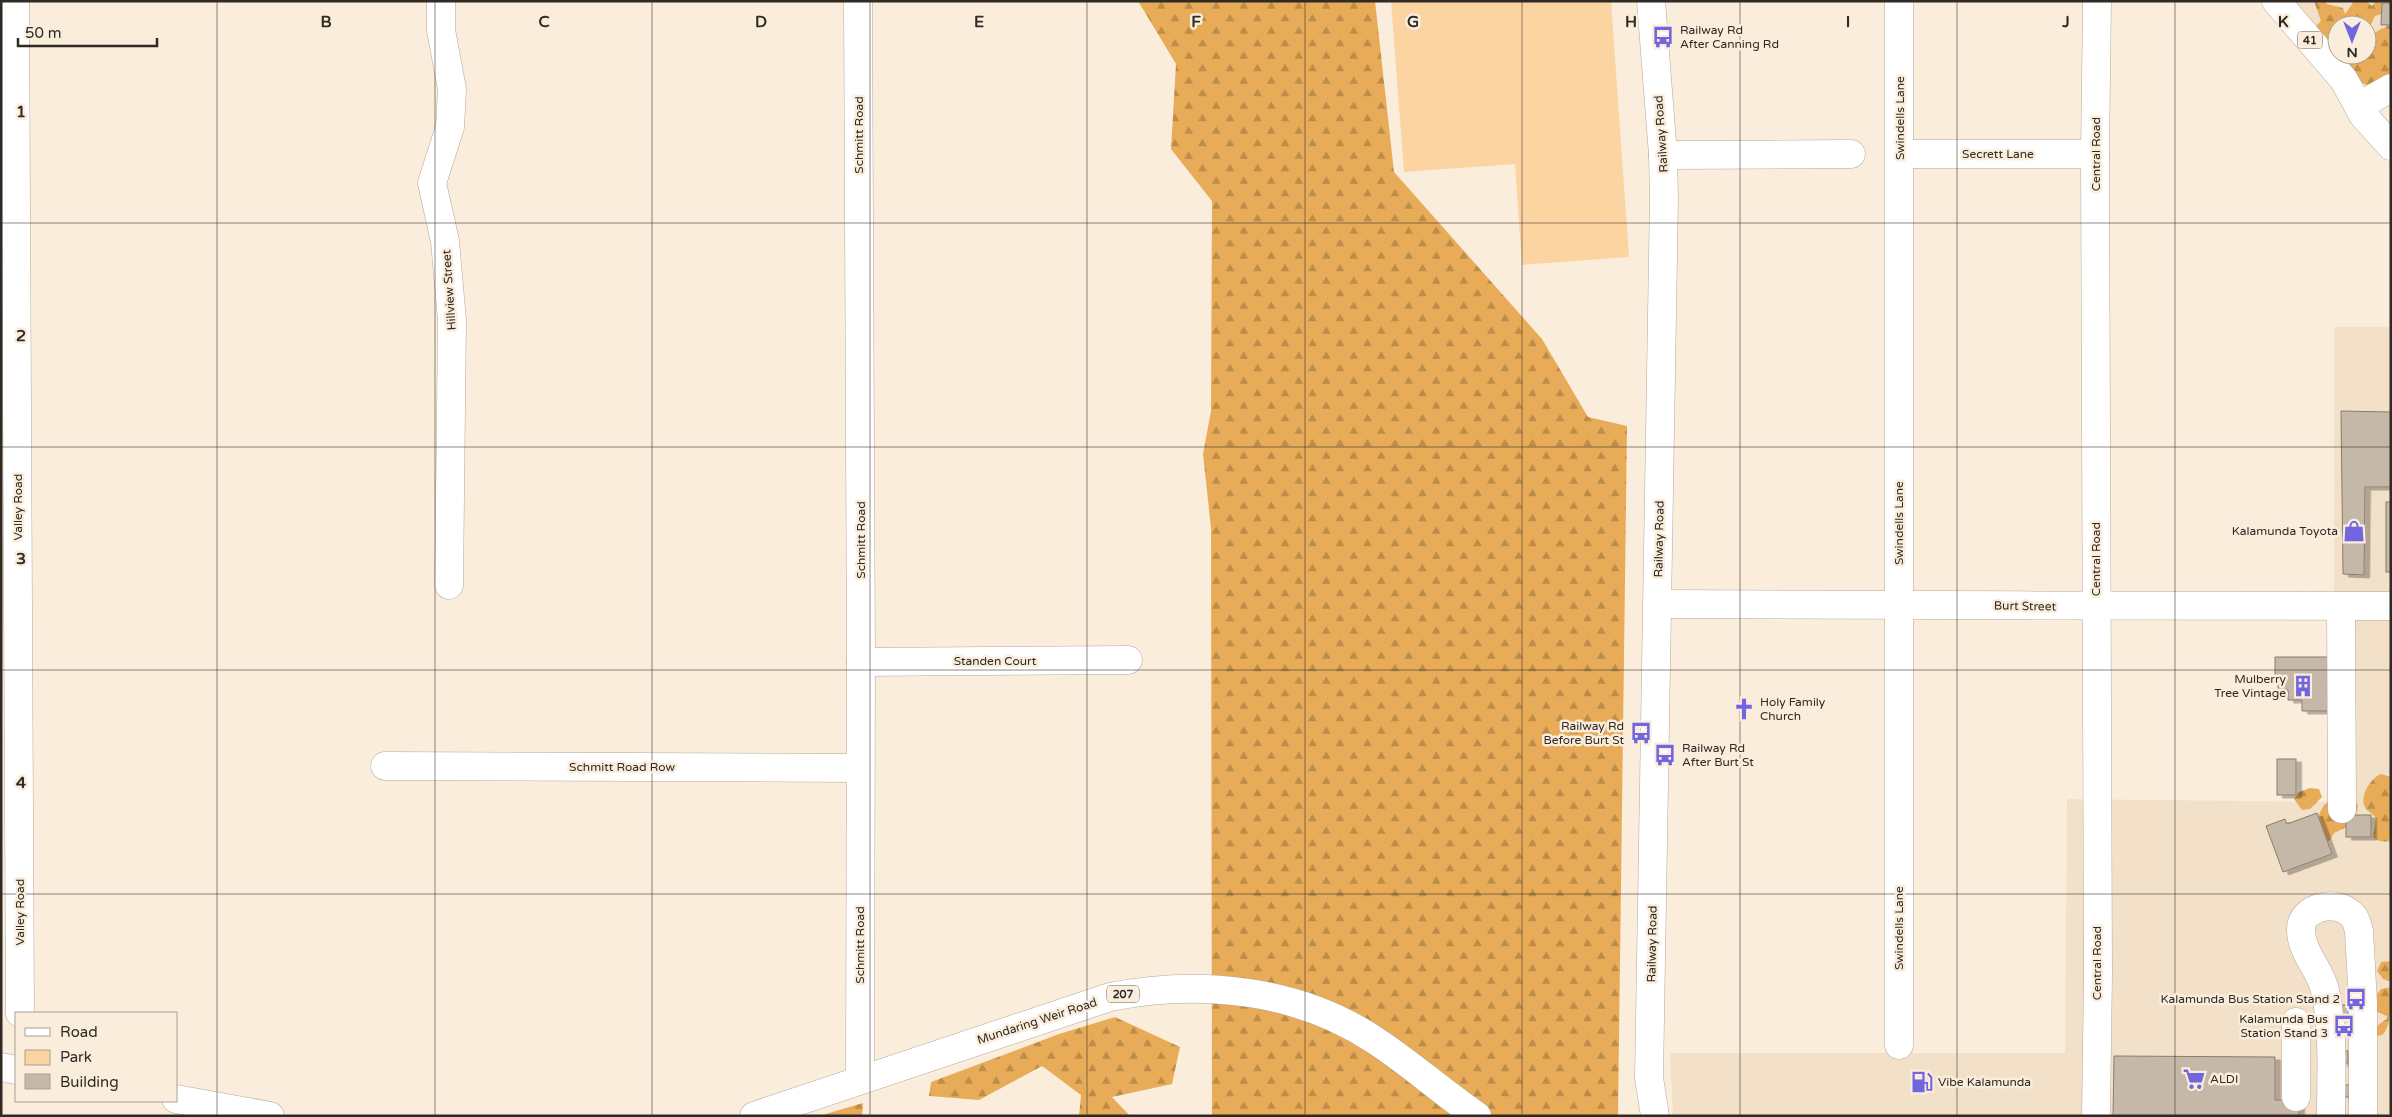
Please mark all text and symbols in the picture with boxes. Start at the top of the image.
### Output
text: B [320,12,332,32]
text: C [538,12,550,32]
text: D [755,12,767,32]
text: E [974,12,984,32]
text: F [1191,12,1201,32]
text: G [1407,12,1419,32]
text: H [1625,12,1637,32]
text: I [1846,12,1850,32]
text: J [2061,12,2070,32]
text: K [2278,12,2289,32]
scale bar [18,15,156,47]
north arrow [2327,15,2377,65]
place label: Railway Rd After Canning Rd [1680,23,1779,51]
text: 50 m [25,24,62,42]
bus stop icon: Railway Rd After Canning Rd [1650,24,1676,50]
road number: 41 [2298,32,2322,48]
text: N [2346,44,2358,61]
street label: Swindells Lane [1893,76,1907,160]
street label: Railway Road [1651,95,1671,173]
street label: Schmitt Road [852,96,866,174]
text: 1 [16,102,26,122]
street label: Central Road [2089,117,2103,191]
street label: Secrett Lane [1962,147,2034,161]
street label: Hillview Street [439,249,459,331]
text: 2 [16,326,26,346]
street label: Valley Road [11,474,25,540]
street label: Swindells Lane [1892,481,1906,565]
street label: Railway Road [1651,500,1667,578]
street label: Schmitt Road [854,501,868,579]
shop icon: Kalamunda Toyota [2341,518,2367,544]
street label: Central Road [2089,522,2103,596]
place label: Kalamunda Toyota [2232,524,2338,538]
text: 3 [16,549,26,569]
street label: Burt Street [1994,598,2057,614]
street label: Standen Court [954,654,1037,668]
place label: Mulberry Tree Vintage [2214,672,2287,700]
building icon: Mulberry Tree Vintage [2290,673,2316,699]
place label: Holy Family Church [1760,695,1826,723]
church icon: Holy Family Church [1731,696,1757,722]
place label: Railway Rd Before Burt St [1544,719,1624,747]
bus stop icon: Railway Rd Before Burt St [1628,720,1654,746]
place label: Railway Rd After Burt St [1682,741,1754,769]
bus stop icon: Railway Rd After Burt St [1652,742,1678,768]
street label: Schmitt Road Row [569,760,675,774]
text: 4 [16,773,26,793]
street label: Valley Road [13,879,27,945]
street label: Swindells Lane [1892,886,1906,970]
street label: Railway Road [1644,905,1660,983]
street label: Schmitt Road [853,906,867,984]
street label: Central Road [2090,926,2104,1000]
road number: 207 [1107,986,1139,1002]
bus stop icon: Kalamunda Bus Station Stand 2 [2343,986,2369,1012]
place label: Kalamunda Bus Station Stand 2 [2160,992,2340,1006]
street label: Mundaring Weir Road [975,995,1099,1047]
legend [15,1012,178,1102]
place label: Kalamunda Bus Station Stand 3 [2239,1012,2328,1040]
bus stop icon: Kalamunda Bus Station Stand 3 [2331,1013,2357,1039]
text: Road [60,1023,98,1041]
text: Park [60,1048,92,1066]
supermarket icon: ALDI [2181,1066,2207,1092]
fuel station icon: Vibe Kalamunda [1909,1069,1935,1095]
place label: ALDI [2210,1072,2238,1086]
text: Building [60,1073,119,1091]
place label: Vibe Kalamunda [1938,1075,2031,1089]

